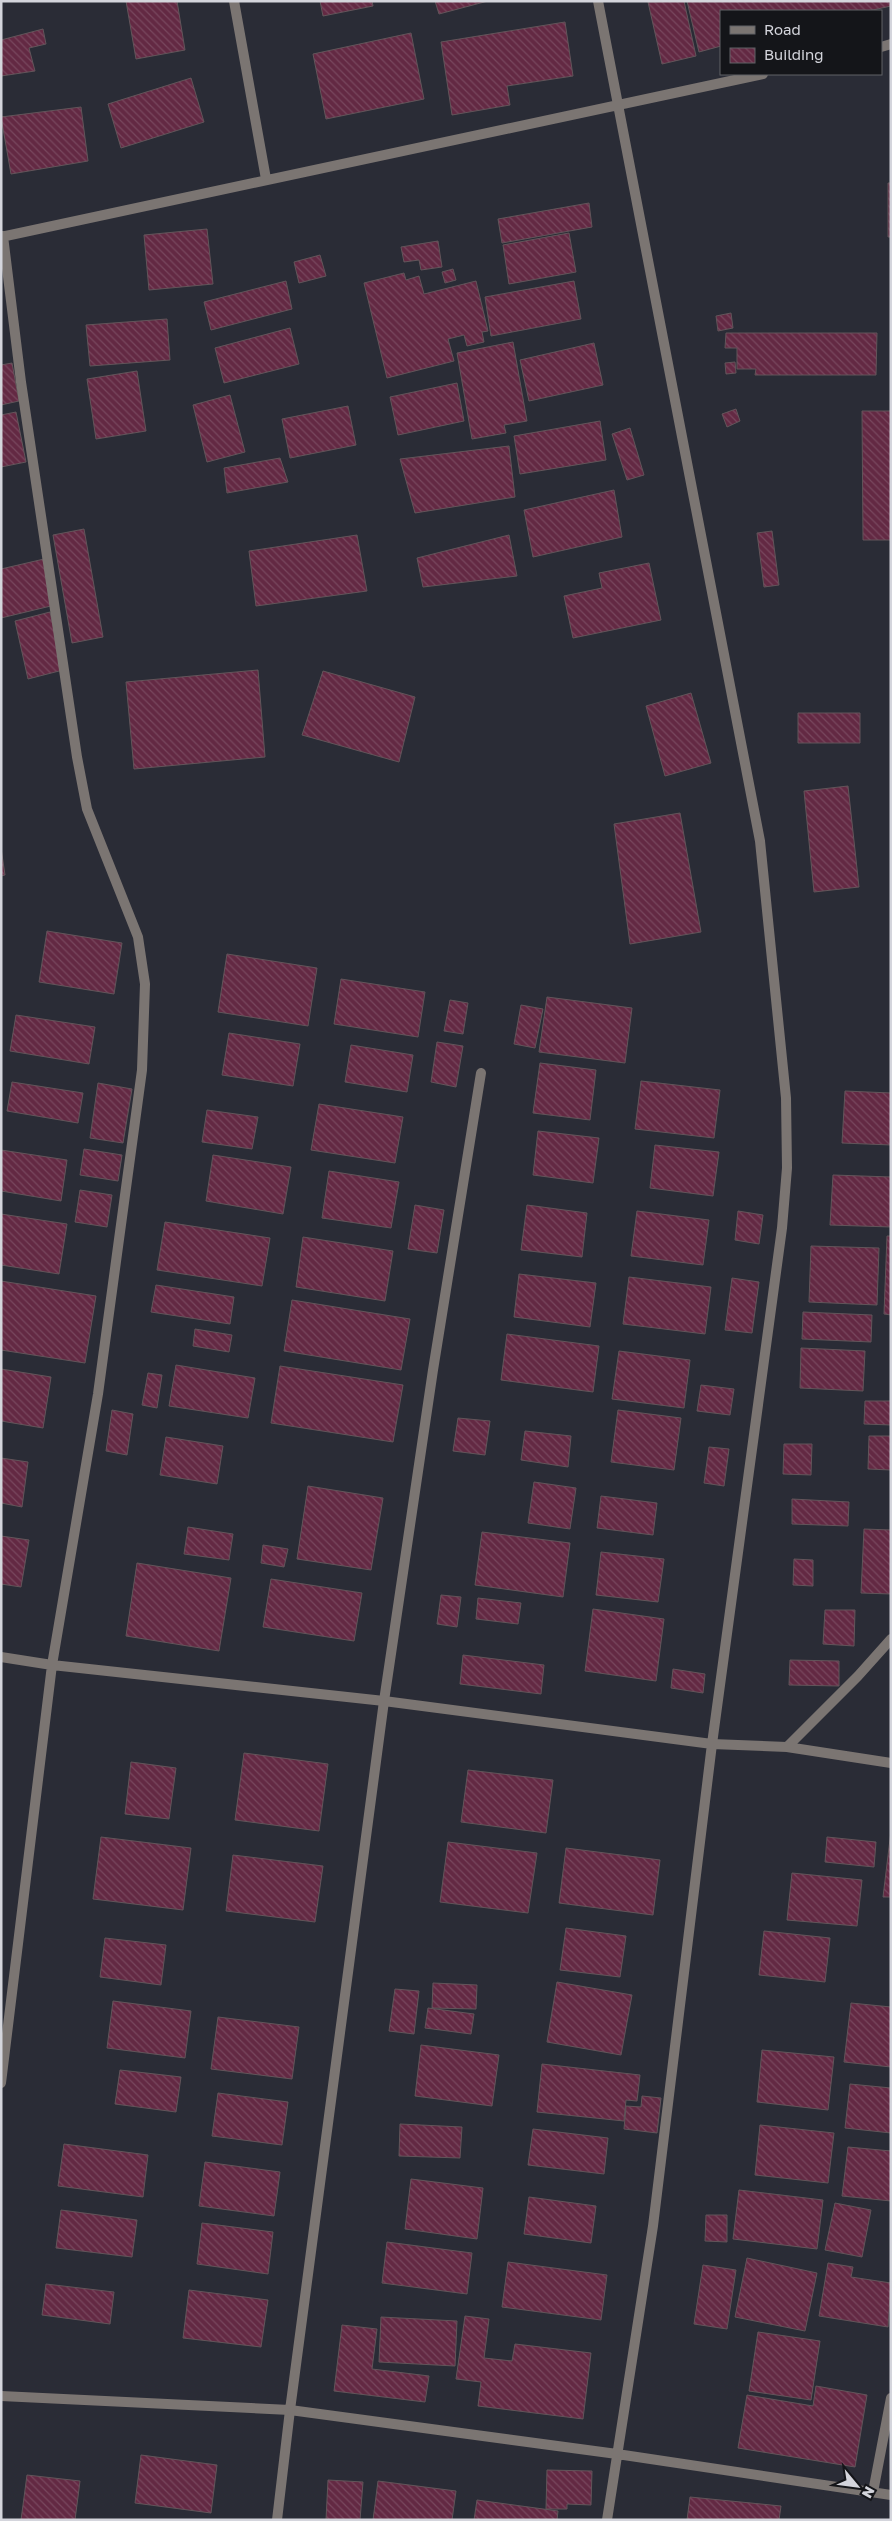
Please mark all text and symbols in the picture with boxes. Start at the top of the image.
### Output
legend [720,10,882,75]
text: Road [764,20,801,38]
text: Building [764,45,824,63]
north arrow [832,2461,882,2511]
text: N [859,2484,879,2501]

